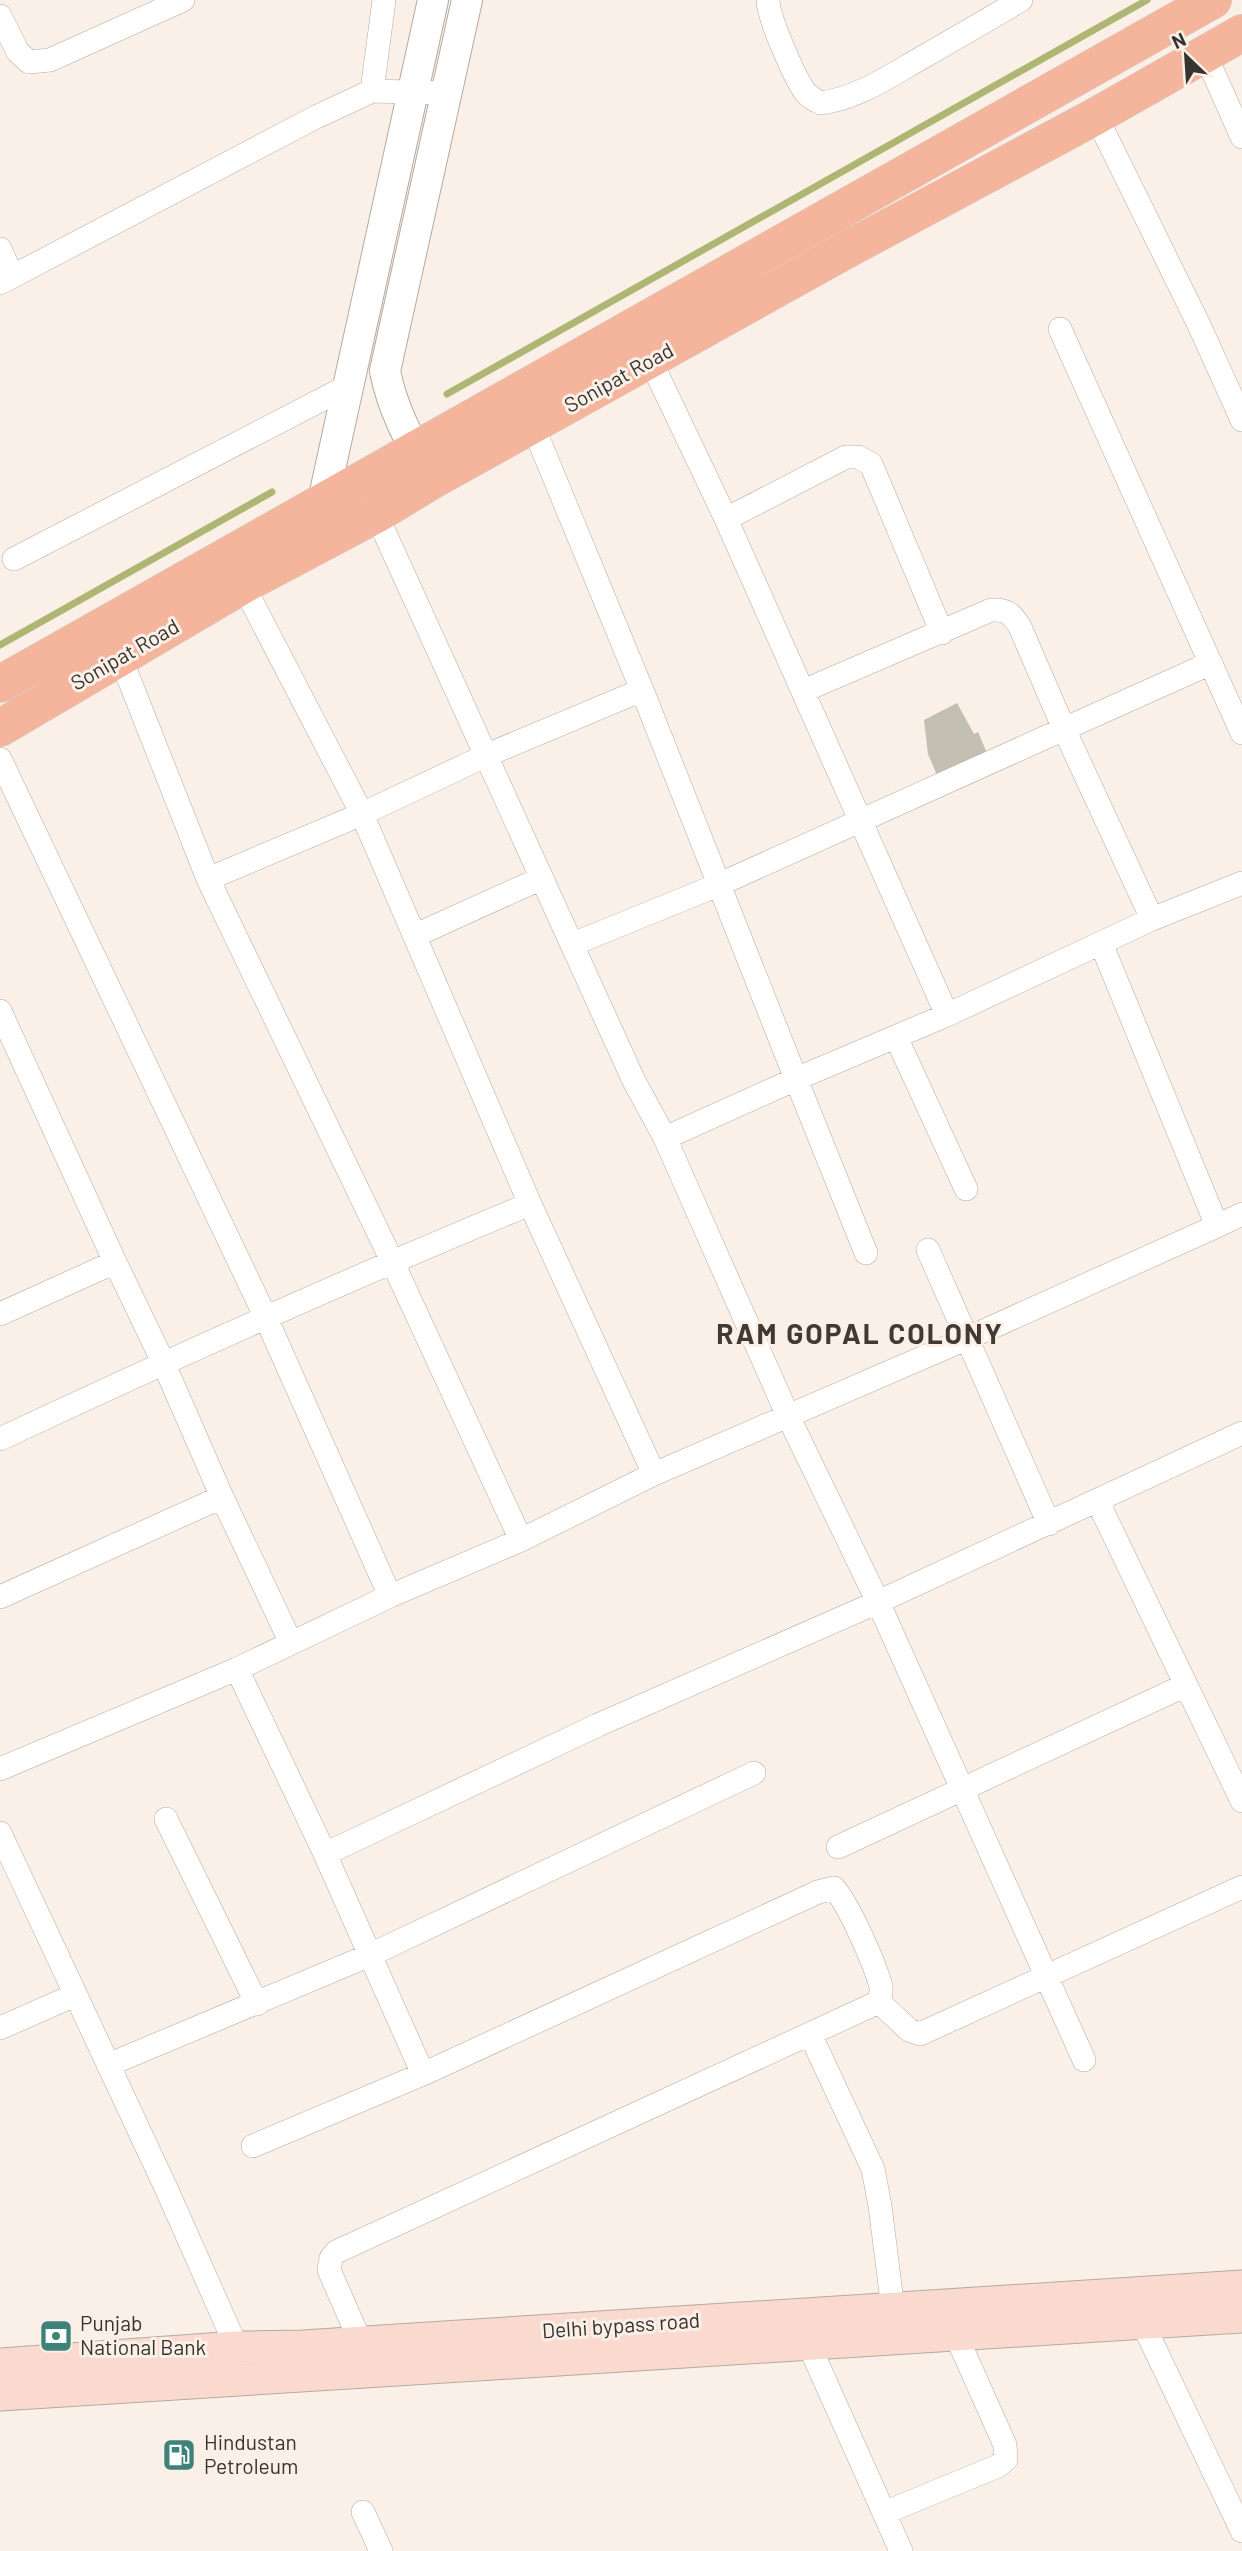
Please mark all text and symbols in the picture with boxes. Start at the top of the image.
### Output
north arrow [1151,21,1221,91]
text: N [1168,27,1189,53]
street label: Sonipat Road [559,336,677,417]
street label: Sonipat Road [66,613,183,695]
district label: RAM GOPAL COLONY [716,1316,1004,1350]
street label: Delhi bypass road [541,2307,701,2342]
place label: Punjab National Bank [80,2310,206,2359]
bank icon: Punjab National Bank [37,2317,75,2355]
place label: Hindustan Petroleum [204,2429,298,2478]
fuel station icon: Hindustan Petroleum [160,2436,198,2474]

